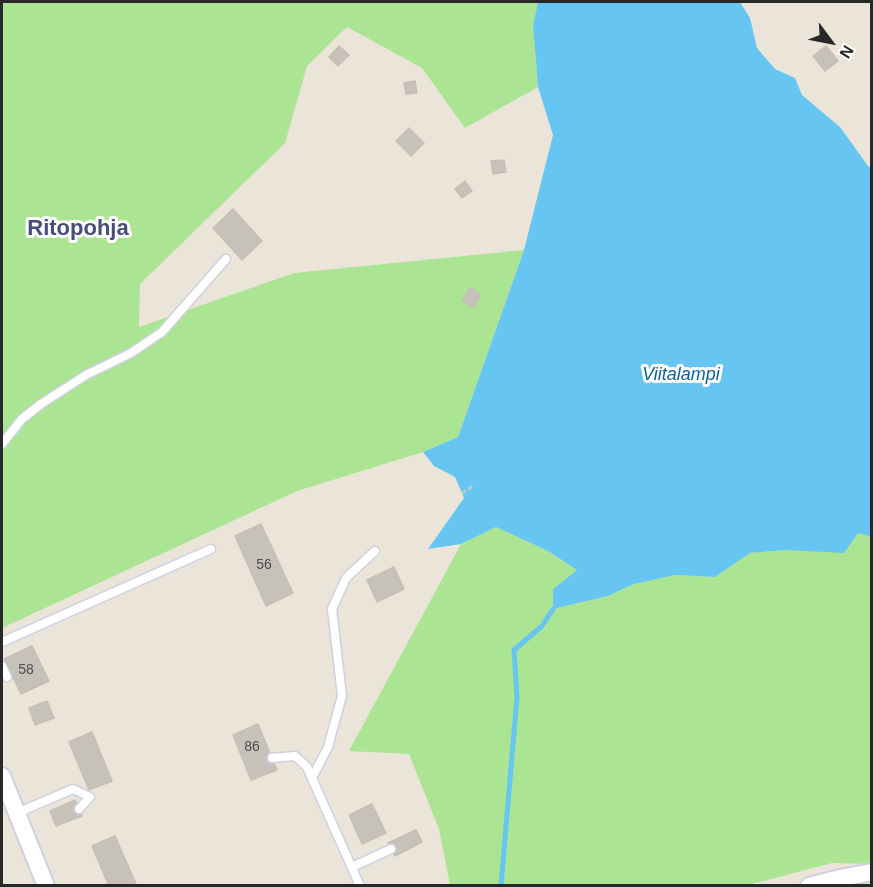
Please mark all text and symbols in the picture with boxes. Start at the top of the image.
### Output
north arrow [801,12,861,72]
text: N [836,42,857,61]
district label: Ritopohja [27,216,129,242]
water label: Viitalampi [642,364,720,386]
house number: 56 [256,557,272,573]
house number: 58 [18,662,34,678]
house number: 86 [244,739,260,755]

